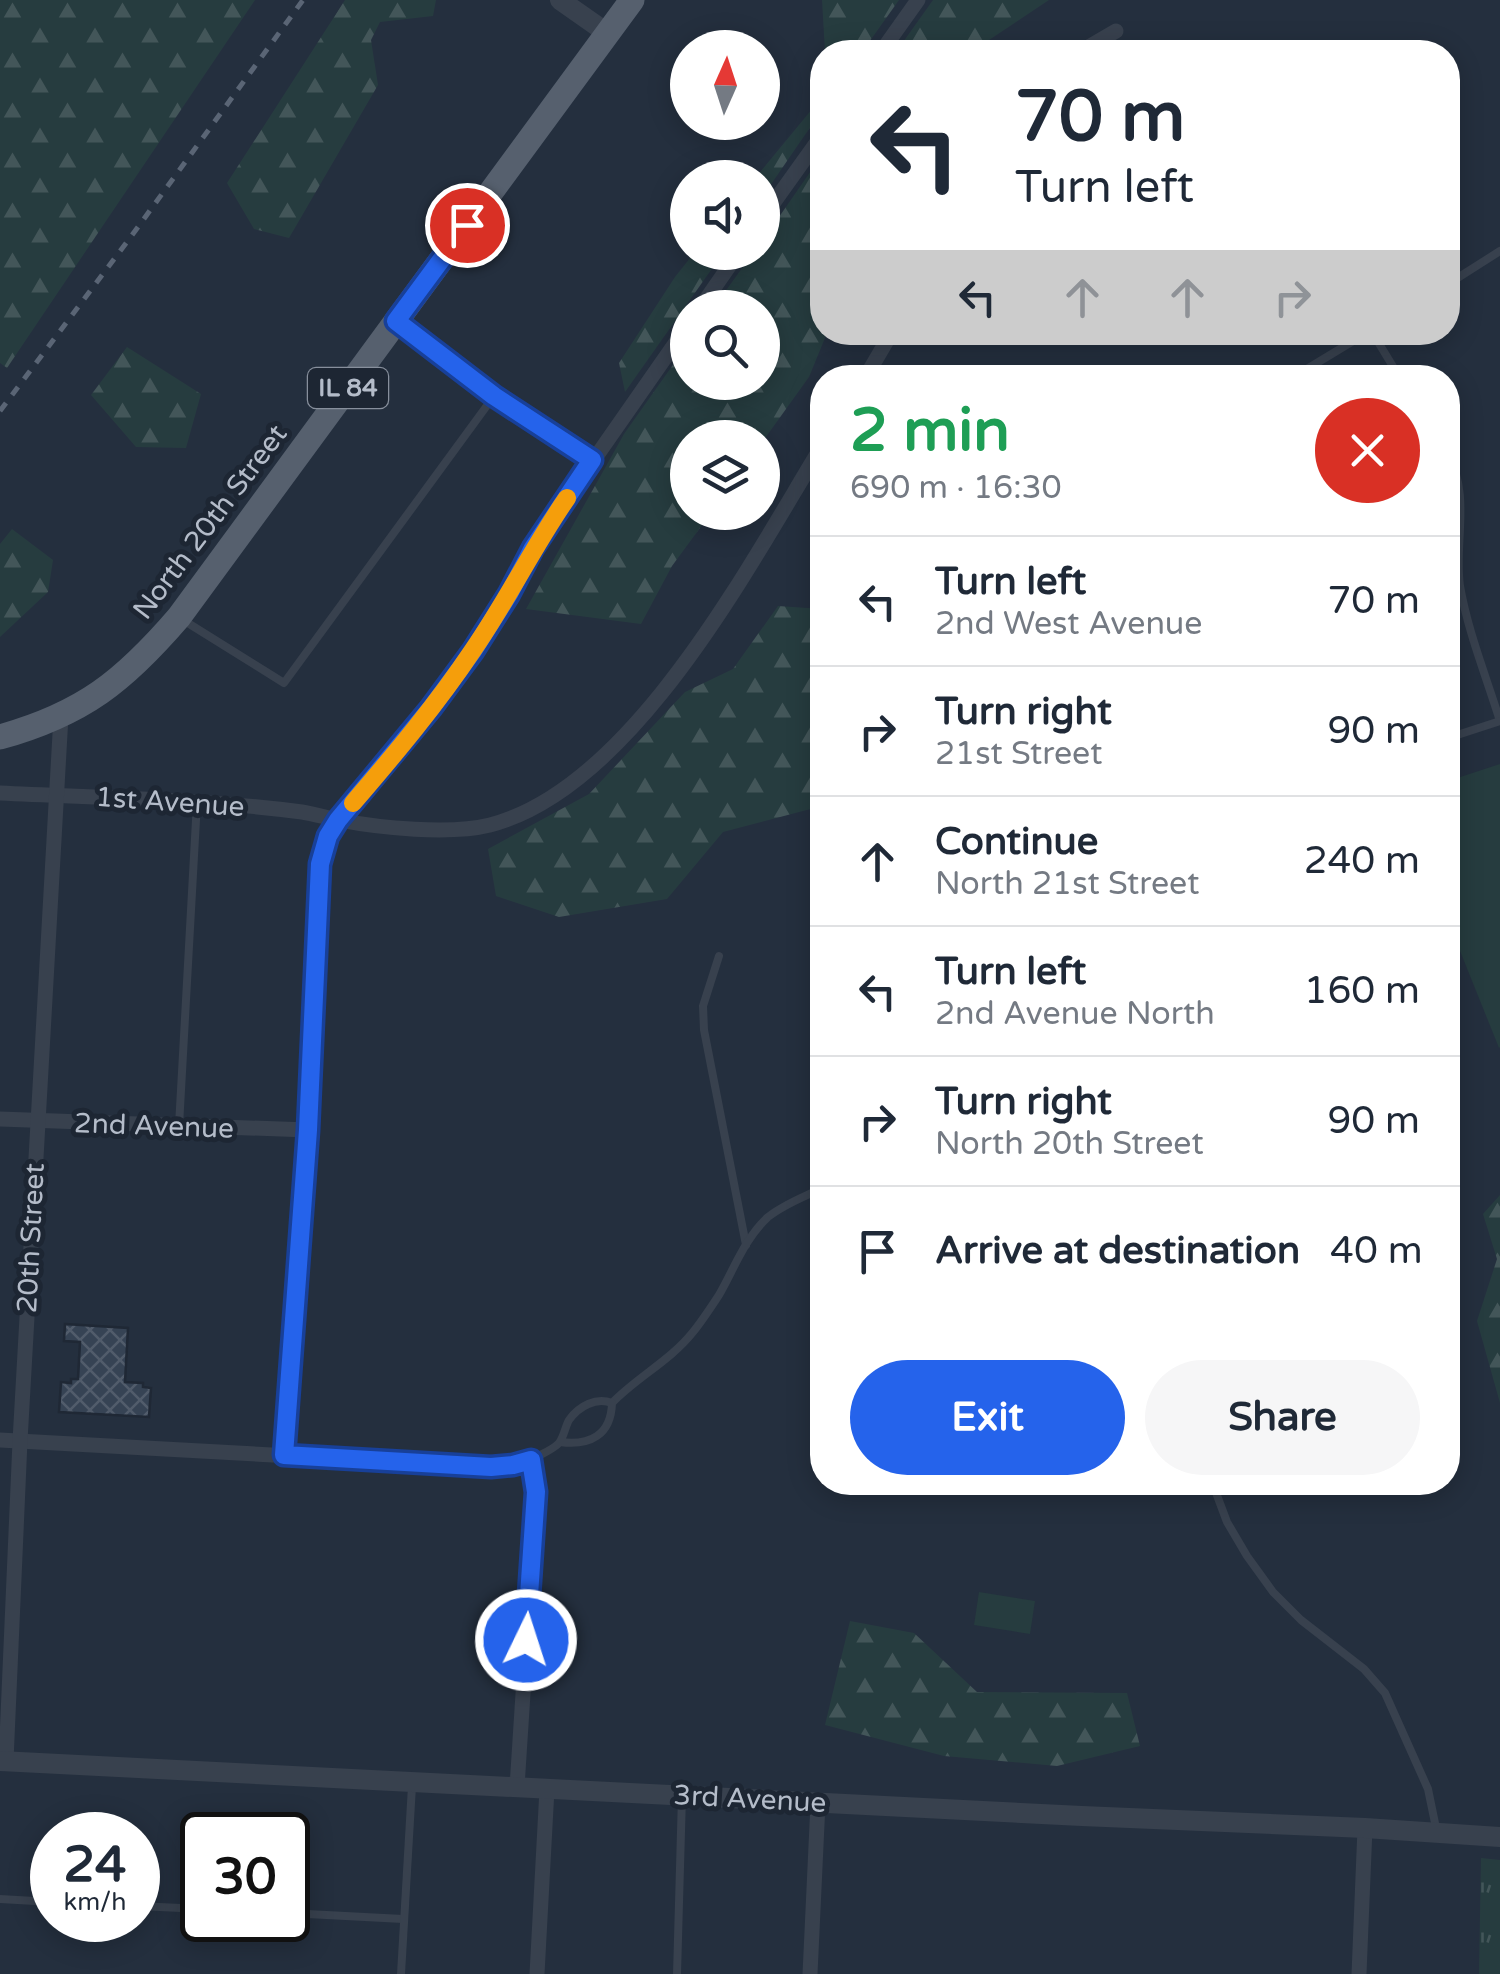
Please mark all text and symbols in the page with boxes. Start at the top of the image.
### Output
north arrow [670,30,780,140]
map controls [670,30,780,530]
text: 70 m [1015,76,1185,160]
icon: left [850,80,980,210]
button: sound [670,160,780,270]
text: Turn left [1015,161,1194,215]
pin [425,183,510,268]
icon: arrive [440,198,495,253]
icon: left [950,270,1005,325]
icon: ahead [1055,270,1110,325]
icon: ahead [1160,270,1215,325]
icon: right [1265,270,1320,325]
button: search [670,290,780,400]
road number: IL 84 [308,368,388,408]
text: 2 min [850,395,1010,467]
button: close [1315,398,1420,503]
street label: North 20th Street [126,418,294,626]
button: layers [670,420,780,530]
text: 690 m · 16:30 [850,469,1062,507]
text: Turn left [935,559,1086,605]
icon: left [850,574,905,629]
text: 70 m [1328,578,1420,624]
text: 2nd West Avenue [935,605,1202,643]
text: Turn right [935,689,1112,735]
icon: right [850,704,905,759]
text: 90 m [1328,708,1420,754]
text: 21st Street [935,735,1102,773]
street label: 1st Avenue [94,780,246,824]
text: Continue [935,819,1098,865]
icon: ahead [850,834,905,889]
text: 240 m [1304,838,1420,884]
text: North 21st Street [935,865,1199,903]
text: Turn left [935,949,1086,995]
icon: left [850,964,905,1019]
text: 160 m [1304,968,1420,1014]
text: 2nd Avenue North [935,995,1215,1033]
text: Turn right [935,1079,1112,1125]
icon: right [850,1094,905,1149]
text: 90 m [1328,1098,1420,1144]
street label: 2nd Avenue [74,1106,234,1146]
text: North 20th Street [935,1125,1204,1163]
street label: 20th Street [10,1162,52,1314]
icon: arrive [850,1224,905,1279]
text: Arrive at destination [935,1228,1300,1274]
text: 40 m [1330,1228,1423,1274]
button: Exit [850,1360,1125,1475]
button: Share [1145,1360,1420,1475]
position arrow [474,1588,578,1692]
street label: 3rd Avenue [673,1778,827,1820]
speed limit sign: 30 [180,1812,310,1942]
text: 24 [64,1835,126,1895]
text: km/h [64,1887,126,1917]

